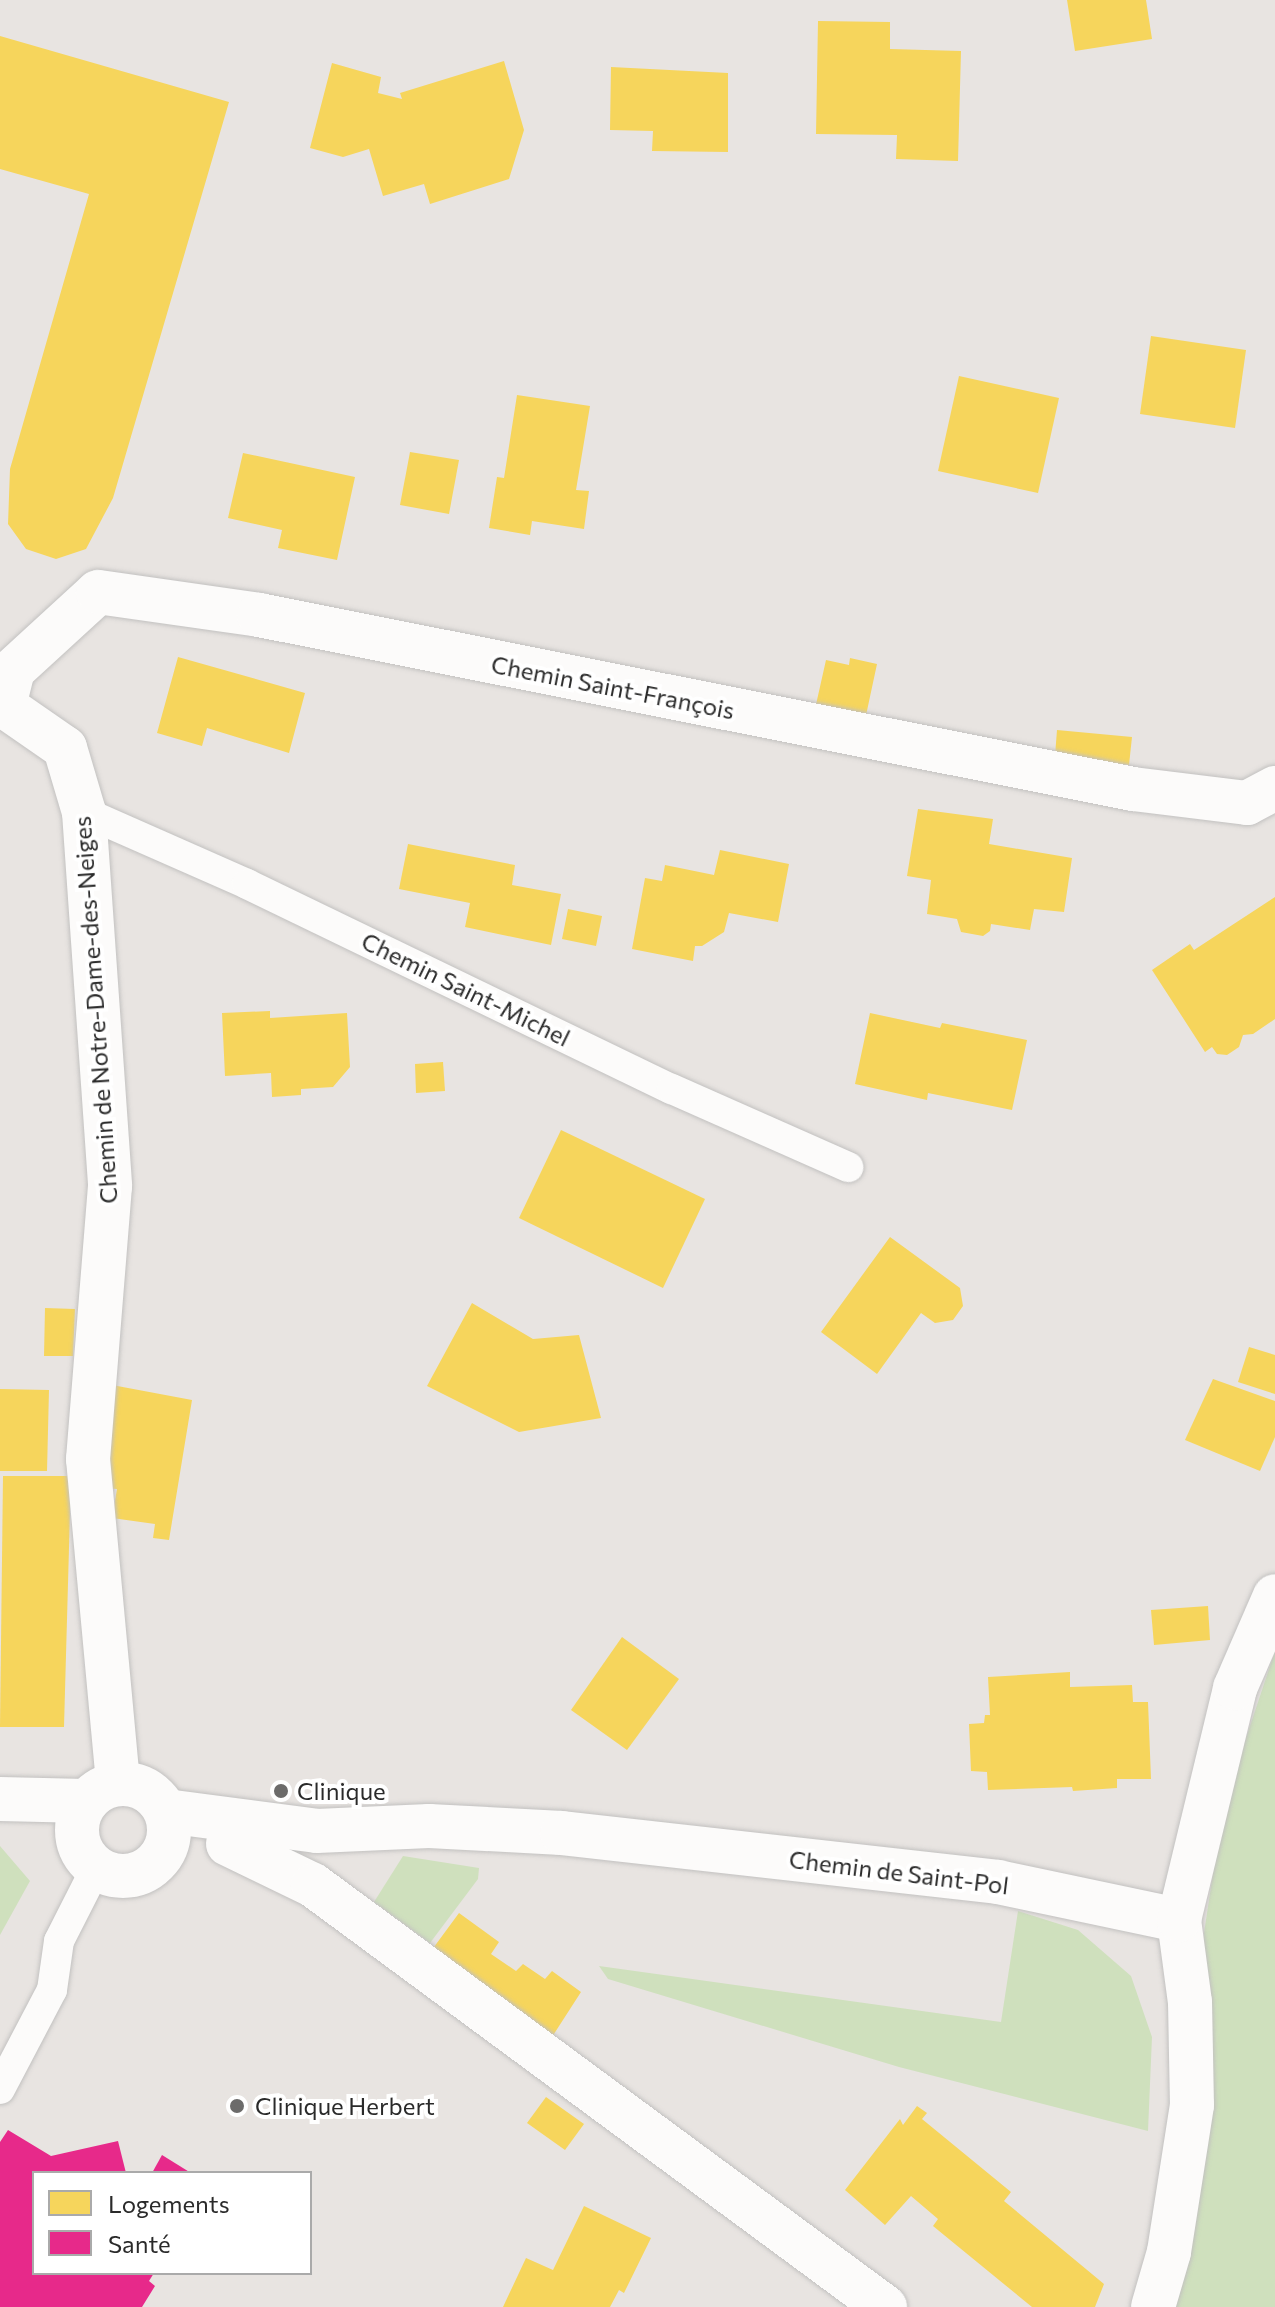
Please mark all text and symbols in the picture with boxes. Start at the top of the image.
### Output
street label: Chemin Saint-François [489,649,737,725]
street label: Chemin de Notre-Dame-des-Neiges [67,815,123,1205]
street label: Chemin Saint-Michel [357,926,575,1052]
place label: Clinique [297,1777,386,1805]
marker: Clinique [272,1782,290,1800]
street label: Chemin de Saint-Pol [788,1844,1010,1900]
place label: Clinique Herbert [255,2092,435,2120]
marker: Clinique Herbert [226,2095,248,2117]
legend [32,2171,312,2275]
text: Logements [108,2189,230,2218]
text: Santé [108,2229,171,2258]

